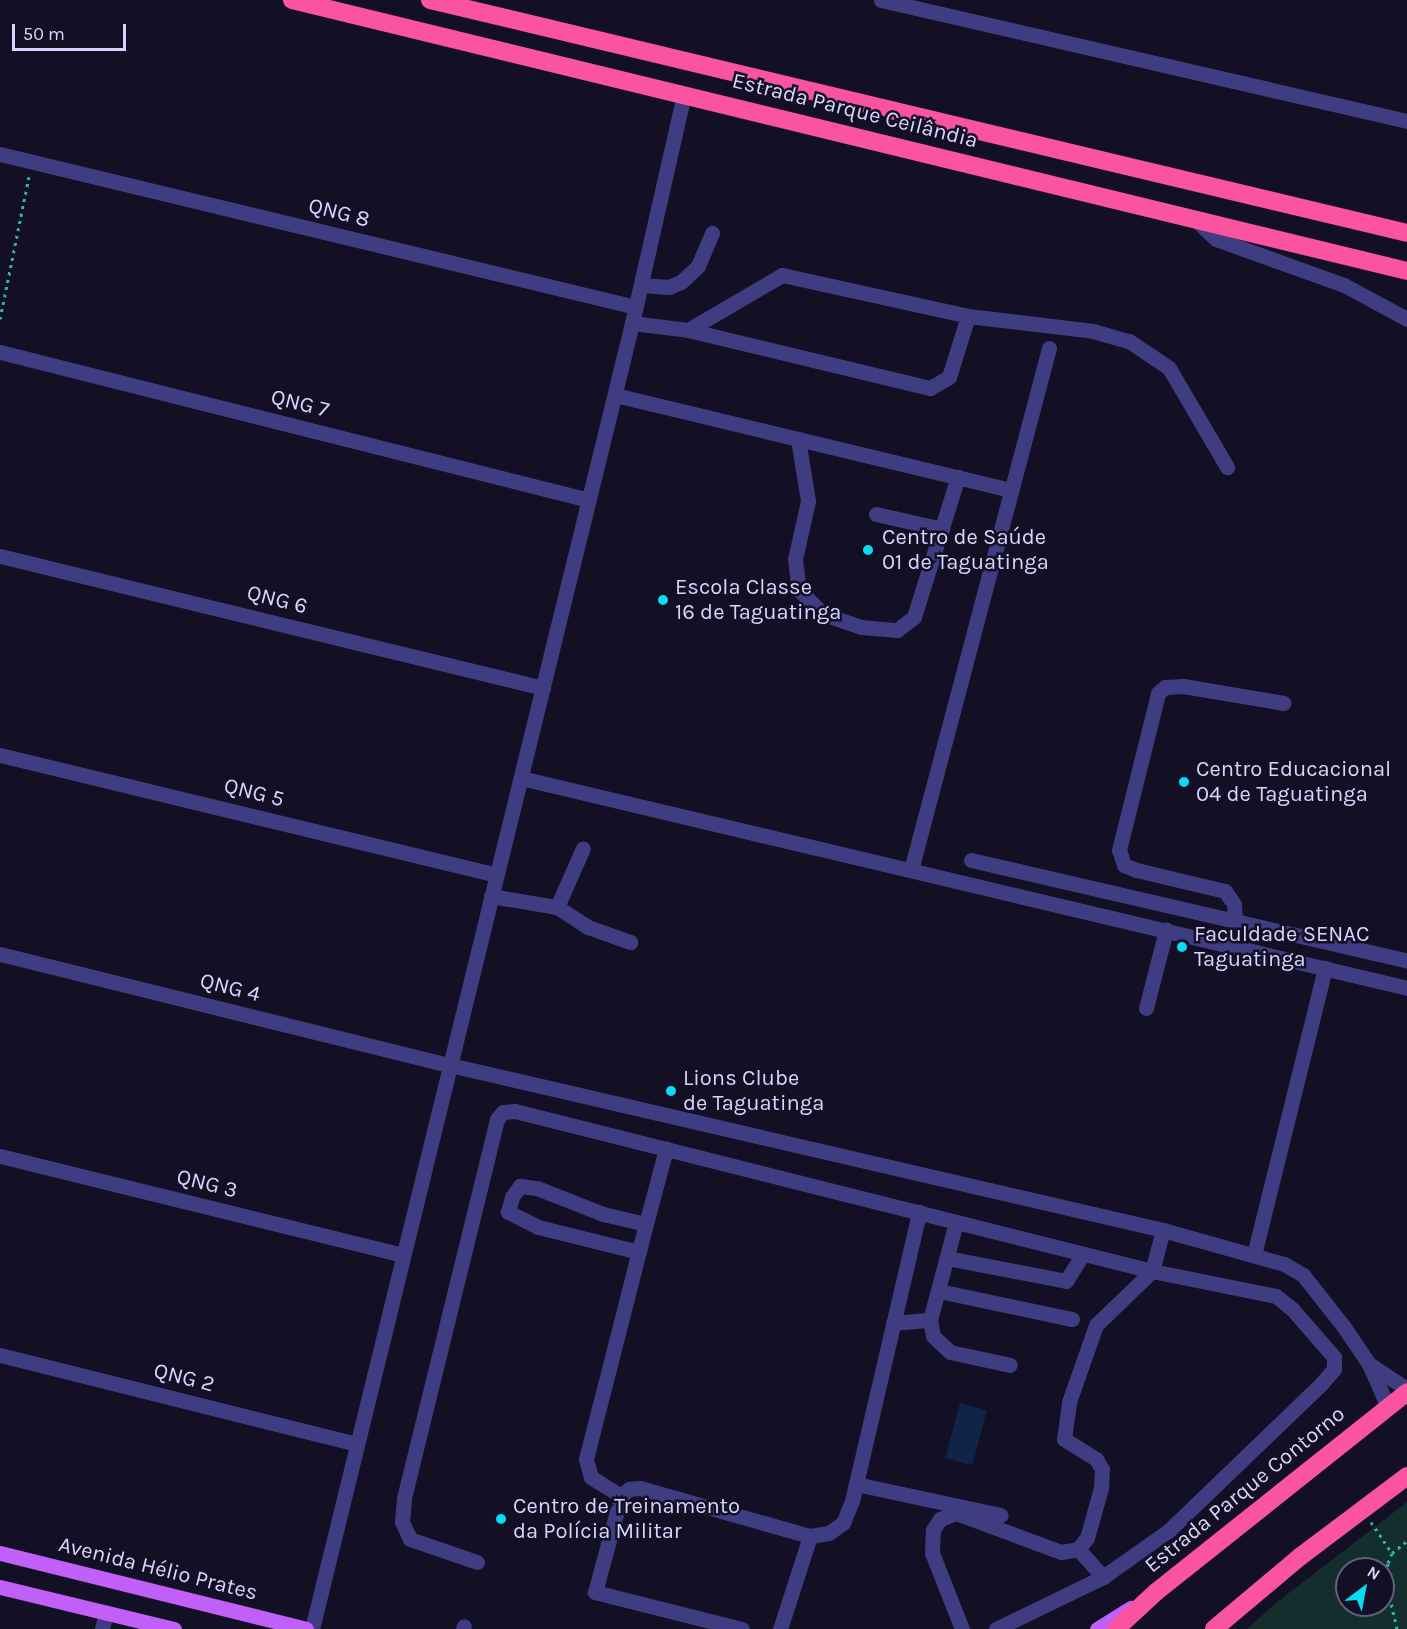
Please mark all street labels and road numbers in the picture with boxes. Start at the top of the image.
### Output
street label: Estrada Parque Ceilândia [729,68,981,154]
street label: QNG 8 [306,193,372,233]
street label: QNG 7 [268,384,332,424]
street label: QNG 6 [244,580,310,620]
street label: QNG 5 [221,773,287,813]
street label: QNG 4 [197,968,263,1008]
street label: QNG 3 [174,1164,240,1204]
street label: QNG 2 [151,1358,217,1398]
street label: Estrada Parque Contorno [1140,1401,1350,1579]
street label: Avenida Hélio Prates [56,1532,260,1606]

